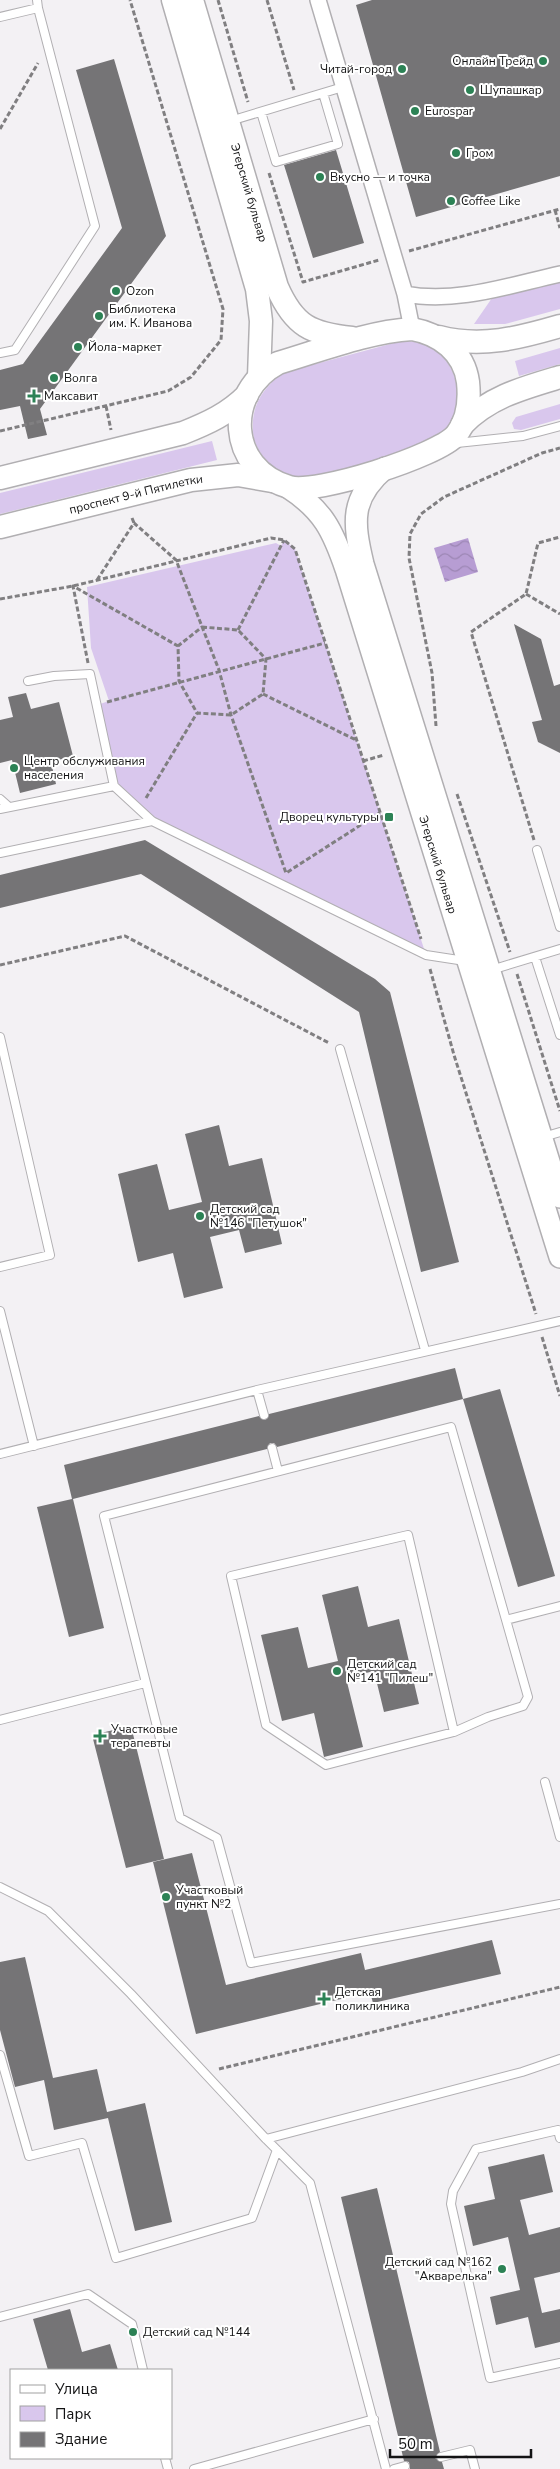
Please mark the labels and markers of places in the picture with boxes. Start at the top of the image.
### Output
place label: Онлайн Трейд [452,53,533,69]
marker: Онлайн Трейд [537,55,549,67]
place label: Читай-город [320,61,392,77]
marker: Читай-город [396,63,408,75]
place label: Шупашкар [480,82,542,98]
marker: Шупашкар [464,84,476,96]
place label: Eurospar [425,103,474,119]
marker: Eurospar [409,105,421,117]
place label: Гром [466,145,493,161]
marker: Гром [450,147,462,159]
place label: Вкусно — и точка [330,169,430,185]
marker: Вкусно — и точка [314,171,326,183]
place label: Coffee Like [461,193,520,209]
marker: Coffee Like [445,195,457,207]
place label: Ozon [126,283,154,299]
marker: Ozon [110,285,122,297]
place label: Библиотека им. К. Иванова [109,301,192,331]
marker: Библиотека им. К. Иванова [93,310,105,322]
place label: Йола-маркет [88,339,162,355]
marker: Йола-маркет [72,341,84,353]
place label: Волга [64,370,97,386]
marker: Волга [48,372,60,384]
place label: Максавит [44,388,99,404]
marker: Максавит [28,390,40,402]
place label: Центр обслуживания населения [24,753,145,783]
marker: Центр обслуживания населения [8,762,20,774]
place label: Дворец культуры [280,809,379,825]
marker: Дворец культуры [383,811,395,823]
place label: Детский сад №146 "Петушок" [210,1201,307,1231]
marker: Детский сад №146 "Петушок" [194,1210,206,1222]
place label: Детский сад №141 "Пилеш" [347,1656,433,1686]
marker: Детский сад №141 "Пилеш" [331,1665,343,1677]
place label: Участковые терапевты [110,1721,178,1751]
marker: Участковые терапевты [93,1729,107,1743]
place label: Участковый пункт №2 [175,1882,243,1912]
marker: Участковый пункт №2 [160,1891,172,1903]
place label: Детская поликлиника [335,1984,410,2014]
marker: Детская поликлиника [317,1992,331,2006]
place label: Детский сад №162 "Акварелька" [385,2254,492,2284]
marker: Детский сад №162 "Акварелька" [496,2263,508,2275]
place label: Детский сад №144 [143,2324,250,2340]
marker: Детский сад №144 [127,2326,139,2338]

